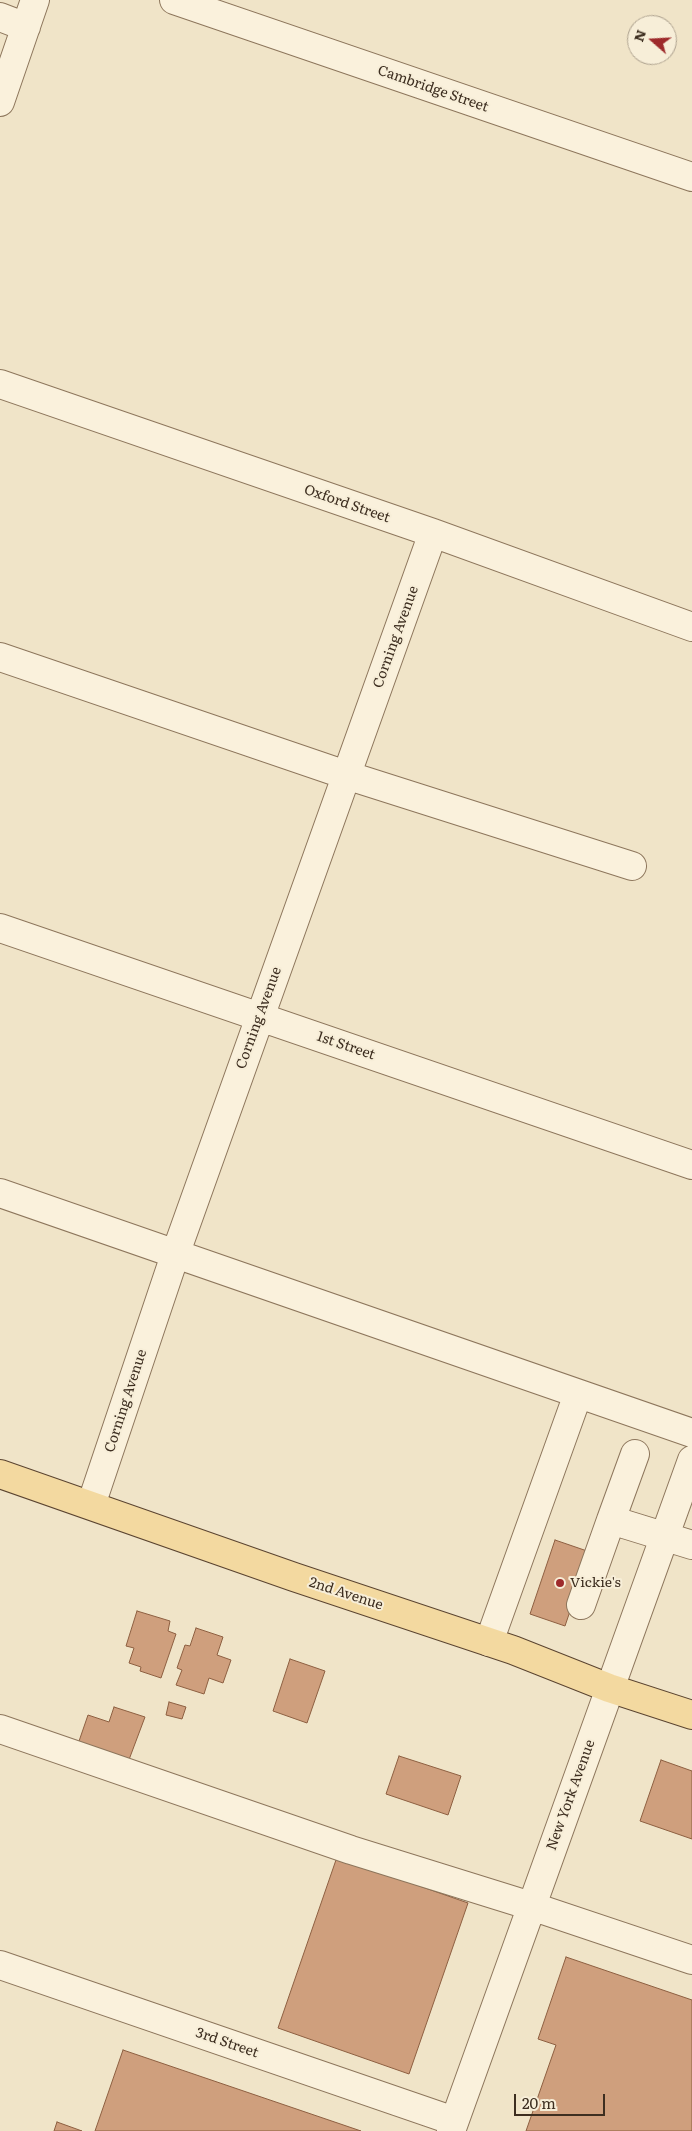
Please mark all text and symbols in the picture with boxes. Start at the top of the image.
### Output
north arrow [627,15,677,65]
text: N [627,27,650,44]
street label: Cambridge Street [375,62,491,116]
street label: Oxford Street [302,481,392,527]
street label: Corning Avenue [370,584,422,690]
street label: Corning Avenue [233,965,285,1071]
street label: 1st Street [315,1028,377,1064]
street label: Corning Avenue [101,1347,151,1455]
street label: 2nd Avenue [307,1574,385,1614]
place label: Vickie's [570,1575,621,1591]
marker: Vickie's [554,1577,566,1589]
street label: New York Avenue [543,1737,599,1853]
street label: 3rd Street [193,2024,261,2062]
scale bar [517,2084,608,2116]
text: 20 m [522,2091,556,2114]

